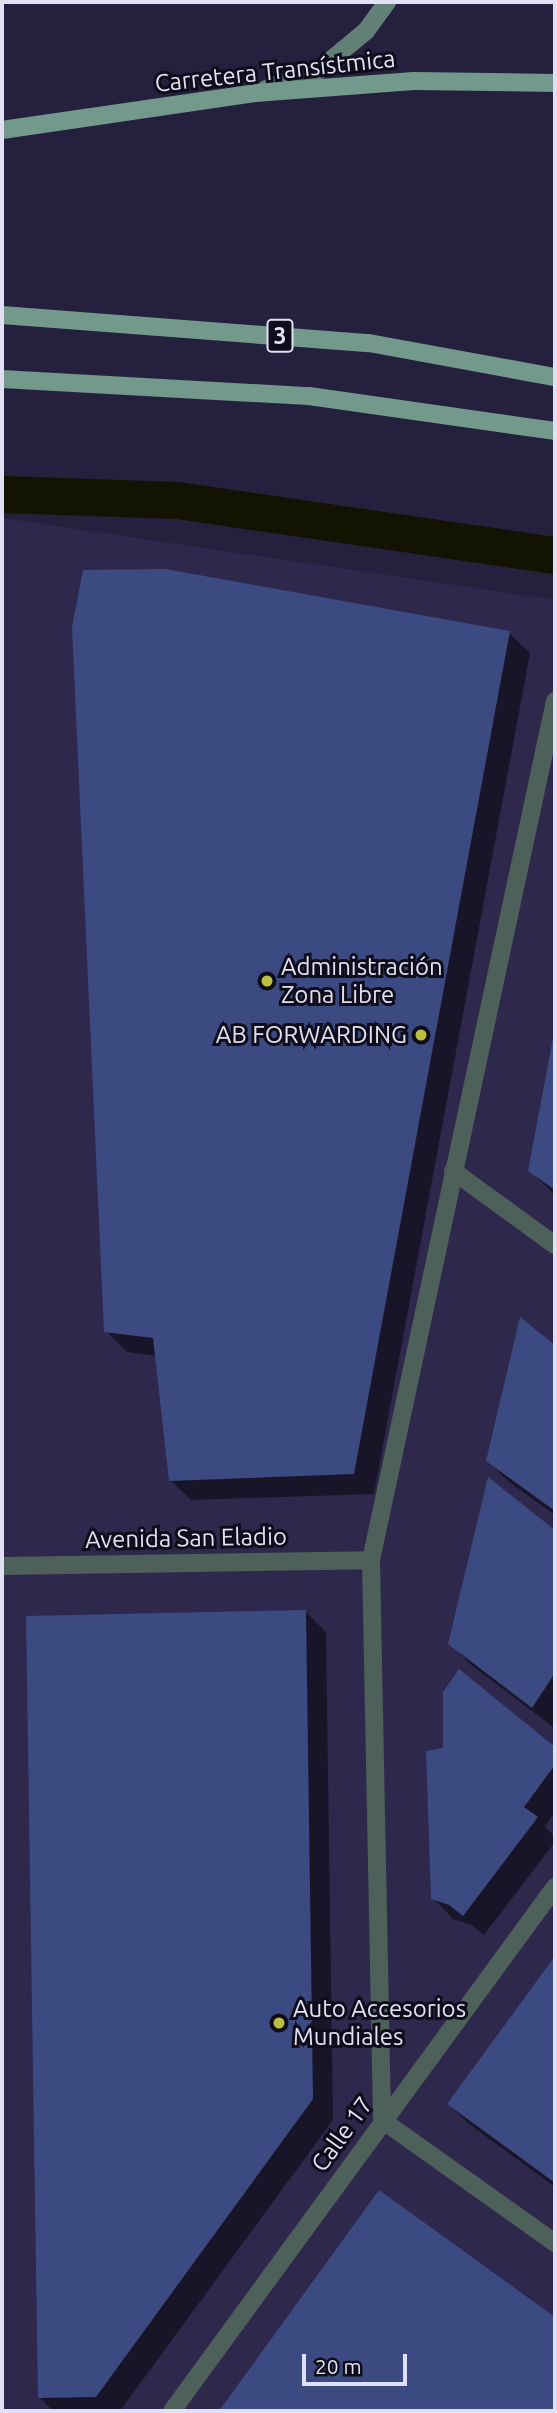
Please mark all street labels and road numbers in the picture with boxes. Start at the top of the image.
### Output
street label: Carretera Transístmica [153,44,397,98]
road number: 3 [266,316,294,356]
street label: Avenida San Eladio [85,1522,287,1554]
street label: Calle 17 [305,2091,379,2177]

